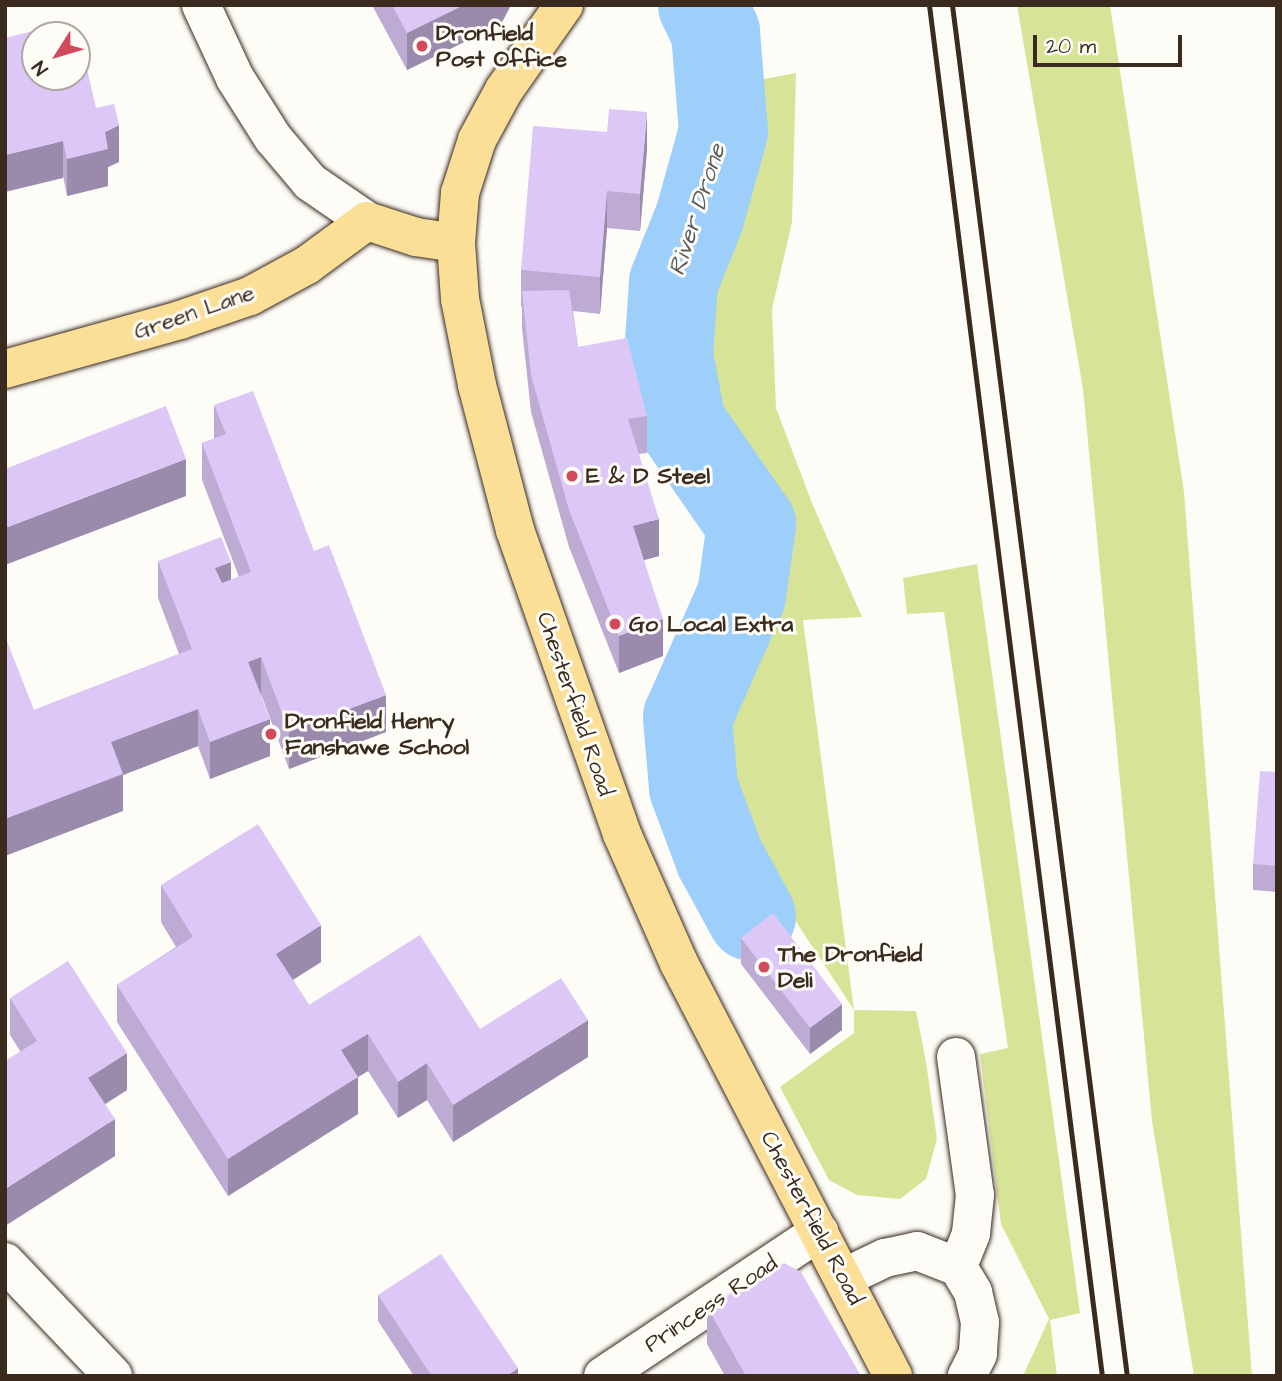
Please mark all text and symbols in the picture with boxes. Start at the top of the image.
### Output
place label: Dronfield Post Office [436,19,567,73]
north arrow [21,21,91,91]
scale bar [1037,21,1186,65]
text: 20 m [1046,32,1096,61]
marker: Dronfield Post Office [414,38,430,54]
text: N [26,55,55,81]
water label: River Drone [663,141,733,279]
street label: Green Lane [130,278,258,346]
place label: E & D Steel [586,462,710,490]
marker: E & D Steel [564,468,580,484]
street label: Chesterfield Road [531,608,619,800]
place label: Go Local Extra [629,610,793,638]
marker: Go Local Extra [607,616,623,632]
place label: Dronfield Henry Fanshawe School [285,707,469,761]
marker: Dronfield Henry Fanshawe School [263,726,279,742]
place label: The Dronfield Deli [778,940,922,994]
marker: The Dronfield Deli [756,959,772,975]
street label: Chesterfield Road [754,1126,870,1310]
street label: Princess Road [639,1249,783,1359]

